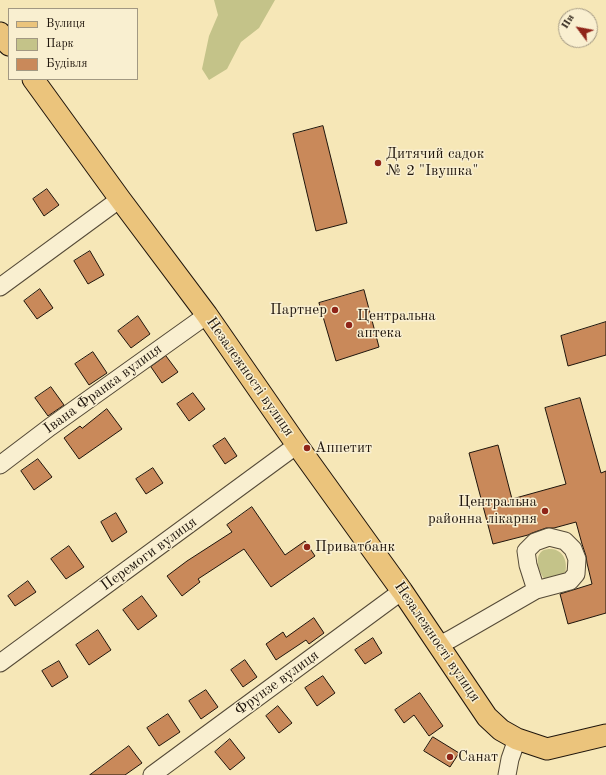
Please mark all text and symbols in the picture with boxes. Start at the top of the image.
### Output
legend [8,8,138,80]
north arrow [558,8,598,48]
text: Пн [560,13,577,31]
text: Вулиця [46,18,85,30]
text: Парк [46,38,74,50]
text: Будівля [46,58,88,70]
place label: Дитячий садок № 2 "Івушка" [386,145,484,180]
marker: Дитячий садок № 2 "Івушка" [373,158,383,168]
place label: Партнер [270,301,327,319]
marker: Партнер [330,305,340,315]
place label: Центральна аптека [357,307,436,342]
street label: Незалежності вулиця [202,314,298,440]
marker: Центральна аптека [344,320,354,330]
street label: Івана Франка вулиця [40,340,166,438]
place label: Аппетит [315,439,372,457]
marker: Аппетит [302,443,312,453]
place label: Центральна районна лікарня [428,493,537,528]
marker: Центральна районна лікарня [540,506,550,516]
street label: Перемоги вулиця [97,513,201,595]
place label: Приватбанк [315,538,395,556]
marker: Приватбанк [302,542,312,552]
street label: Незалежності вулиця [390,578,484,706]
street label: Фрунзе вулиця [231,646,323,720]
place label: Санат [458,748,498,766]
marker: Санат [445,752,455,762]

